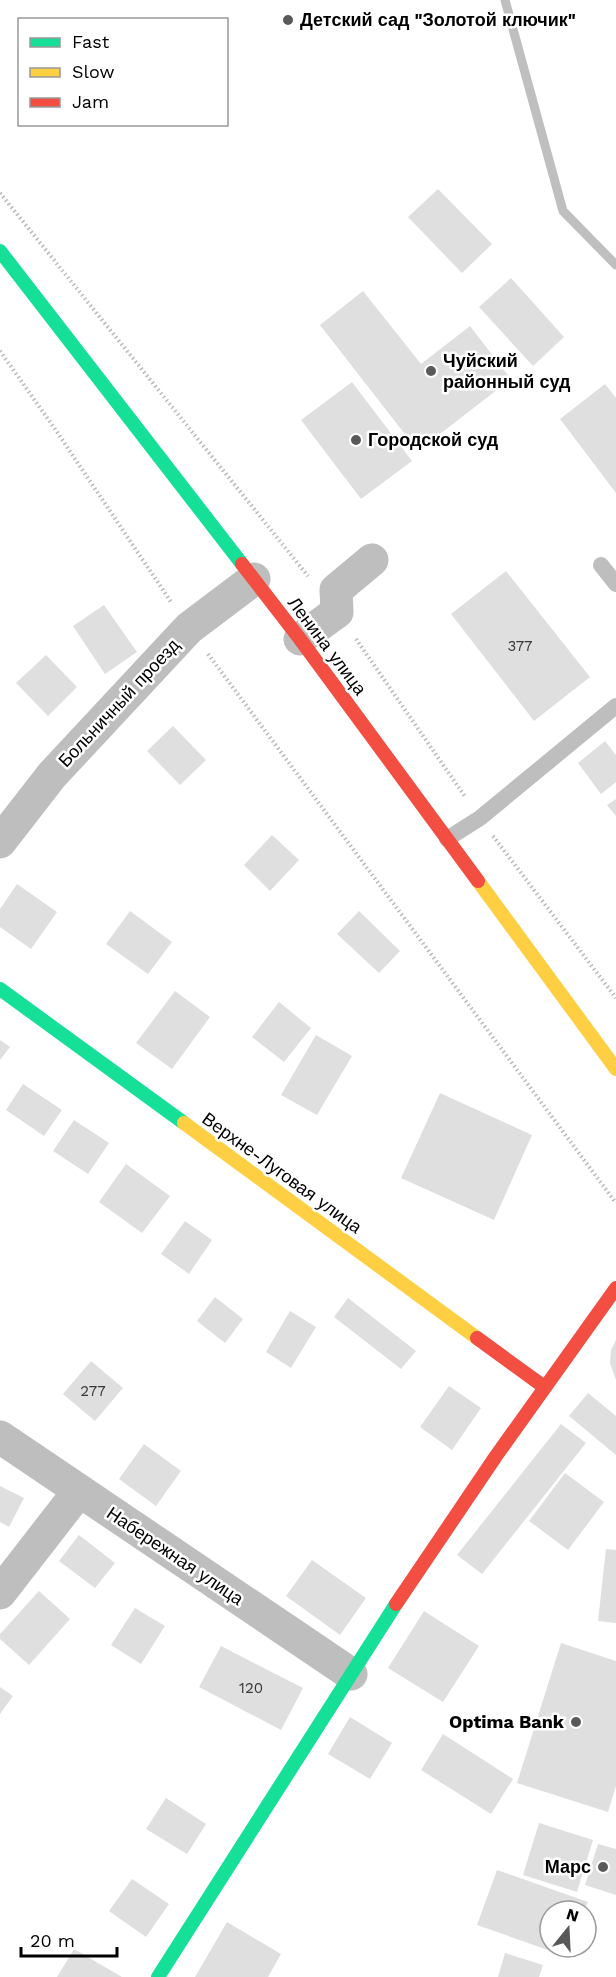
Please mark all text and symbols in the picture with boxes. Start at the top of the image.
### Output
place label: Детский сад "Золотой ключик" [300,9,576,30]
marker: Детский сад "Золотой ключик" [281,13,295,27]
legend [18,18,228,126]
text: Fast [72,31,110,52]
text: Slow [72,61,115,82]
text: Jam [72,91,109,112]
place label: Чуйский районный суд [443,350,571,392]
marker: Чуйский районный суд [424,364,438,378]
place label: Городской суд [368,429,499,450]
marker: Городской суд [349,433,363,447]
street label: Ленина улица [284,593,372,700]
street label: Больничный проезд [54,634,184,771]
house number: 377 [508,637,532,655]
street label: Верхне-Луговая улица [199,1108,367,1238]
house number: 277 [80,1382,106,1400]
street label: Набережная улица [103,1502,248,1610]
house number: 120 [239,1679,263,1697]
place label: Optima Bank [449,1711,565,1732]
marker: Optima Bank [569,1715,583,1729]
place label: Марс [545,1856,591,1877]
marker: Марс [596,1860,610,1874]
north arrow [538,1899,598,1959]
text: N [564,1904,581,1926]
scale bar [21,1920,117,1958]
text: 20 m [30,1930,75,1951]

